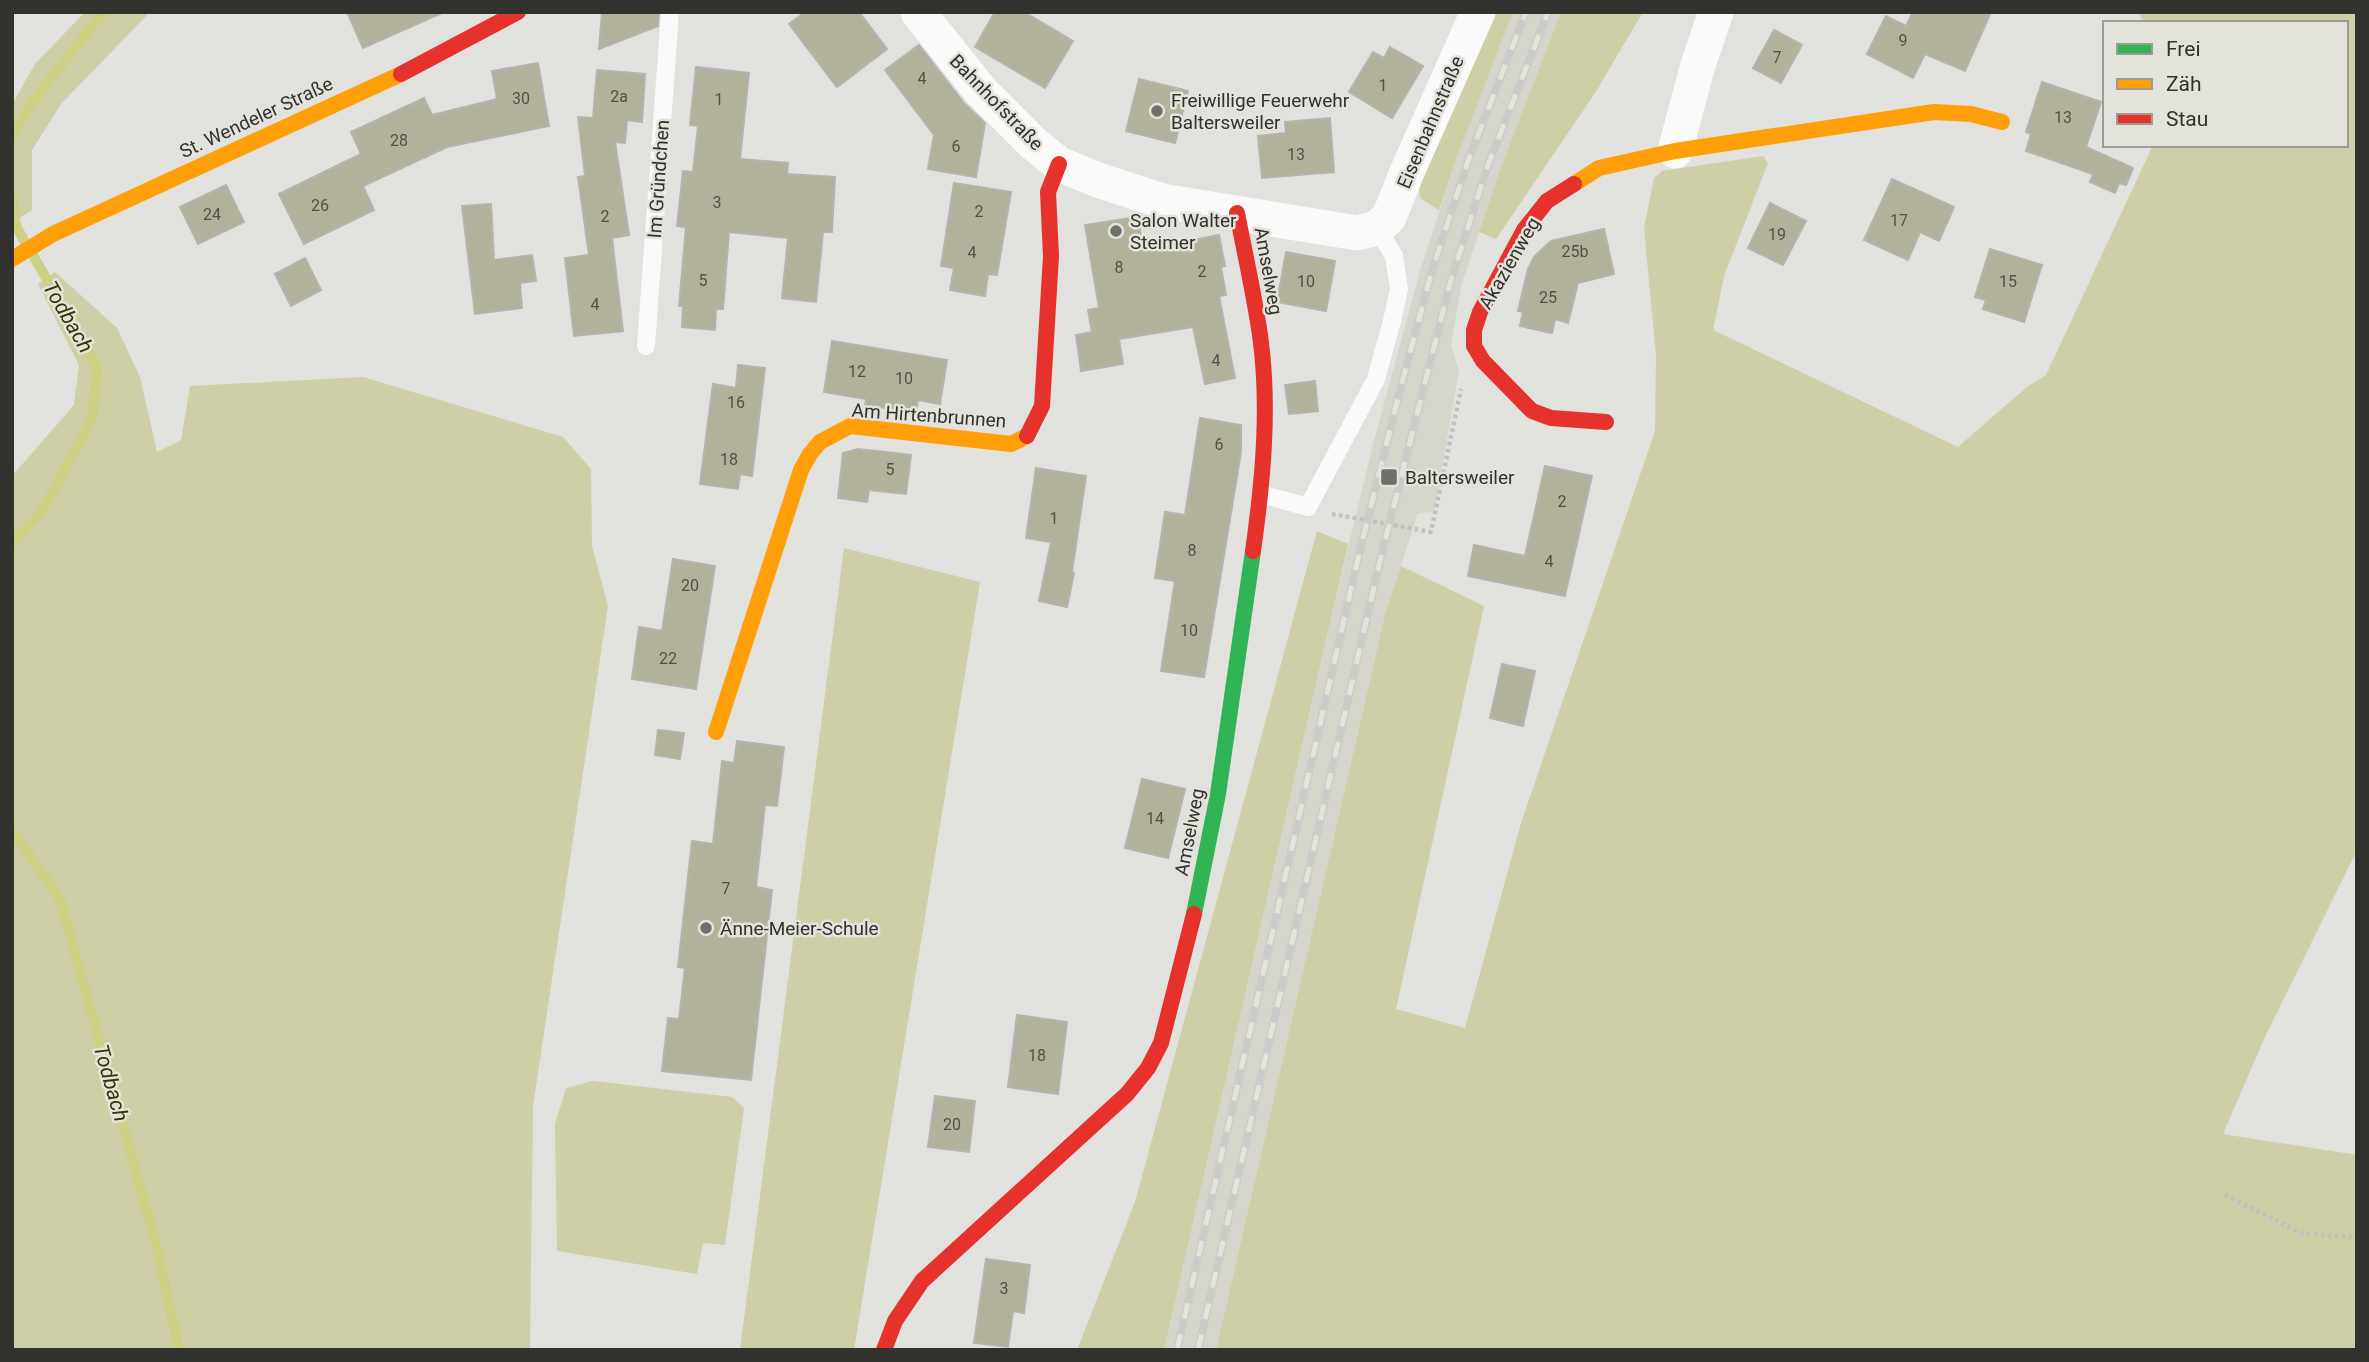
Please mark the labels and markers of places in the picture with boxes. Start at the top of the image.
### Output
place label: Freiwillige Feuerwehr Baltersweiler [1171,89,1350,134]
marker: Freiwillige Feuerwehr Baltersweiler [1149,103,1165,119]
place label: Salon Walter Steimer [1130,209,1237,254]
marker: Salon Walter Steimer [1108,223,1124,239]
place label: Baltersweiler [1405,466,1515,489]
marker: Baltersweiler [1379,467,1399,487]
place label: Änne-Meier-Schule [720,917,879,940]
marker: Änne-Meier-Schule [698,920,714,936]

